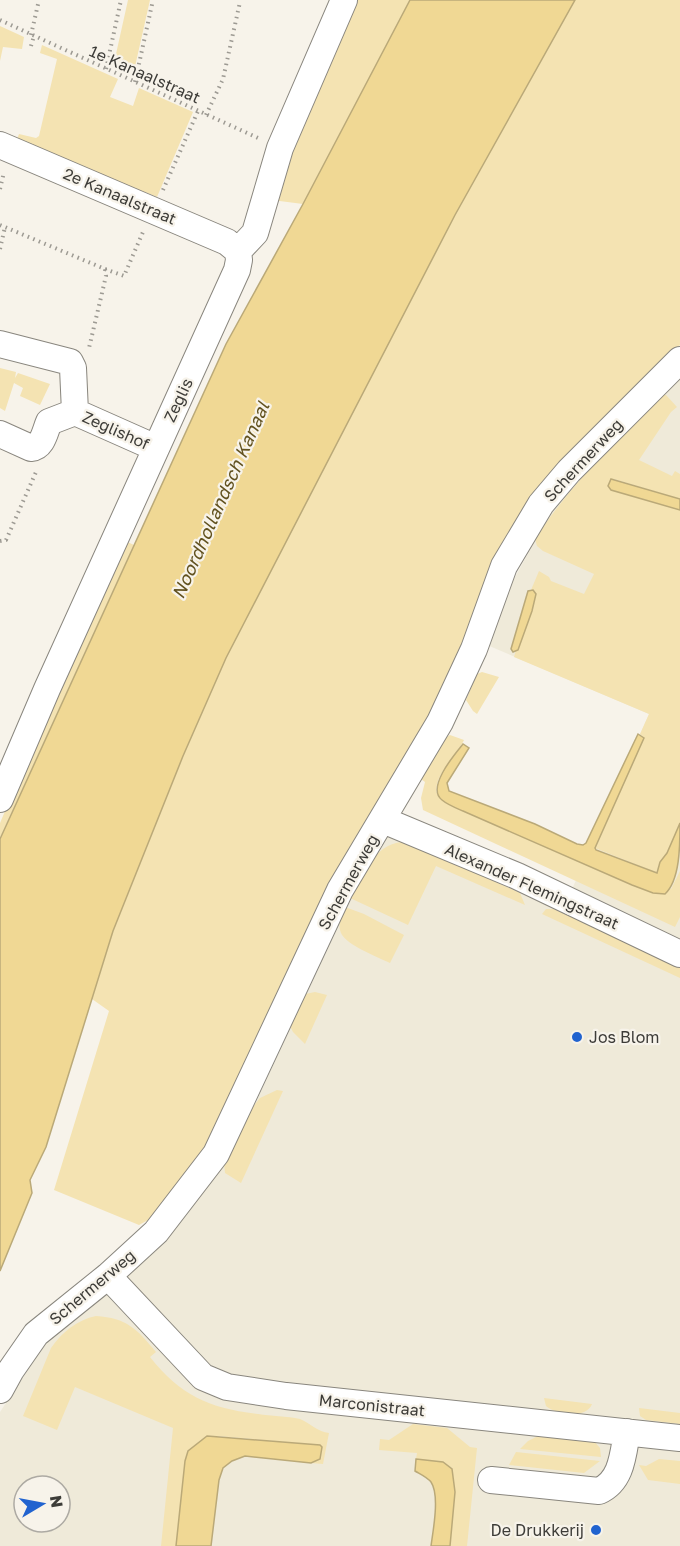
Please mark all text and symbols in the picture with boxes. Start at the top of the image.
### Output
street label: 1e Kanaalstraat [86,41,204,107]
street label: 2e Kanaalstraat [60,163,180,229]
street label: Zeglis [159,375,197,425]
water label: Noordhollandsch Kanaal [167,397,274,602]
street label: Zeglishof [79,406,153,454]
street label: Schermerweg [539,414,627,506]
street label: Schermerweg [313,831,383,933]
street label: Alexander Flemingstraat [442,839,622,933]
place label: Jos Blom [589,1027,659,1047]
marker: Jos Blom [570,1030,584,1044]
street label: Schermerweg [45,1245,139,1329]
street label: Marconistraat [318,1389,426,1421]
north arrow [12,1474,72,1534]
text: N [46,1494,68,1509]
place label: De Drukkerij [491,1520,584,1540]
marker: De Drukkerij [589,1523,603,1537]

